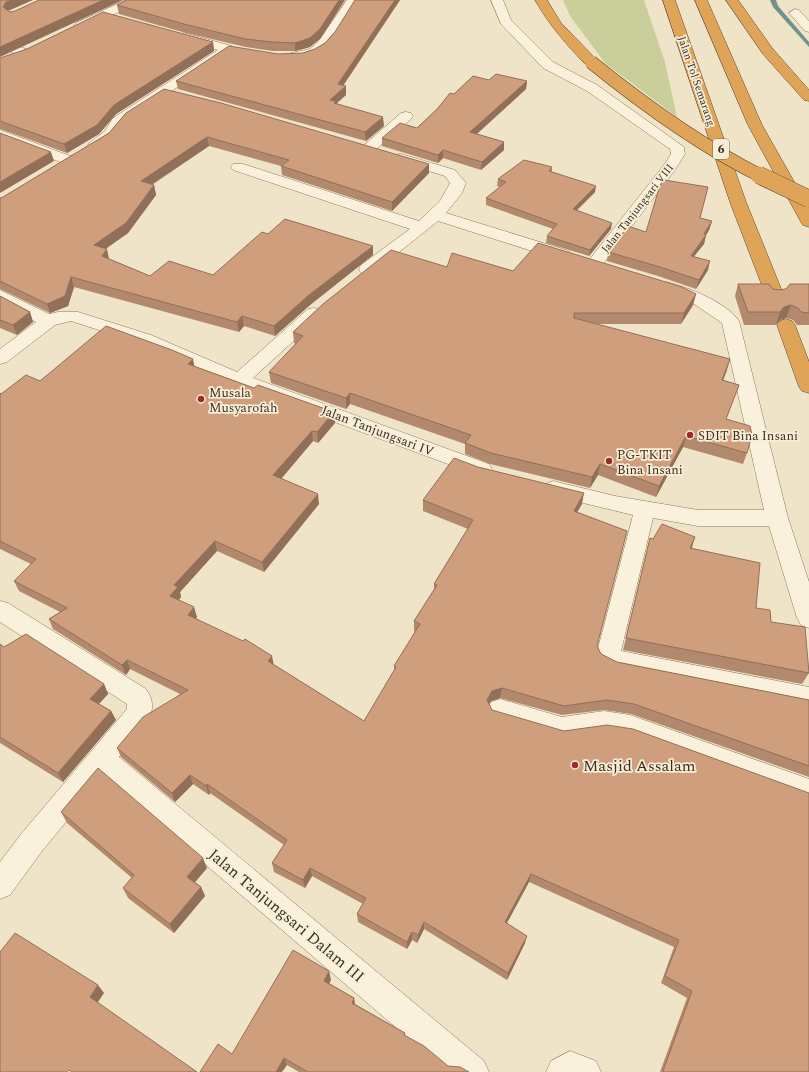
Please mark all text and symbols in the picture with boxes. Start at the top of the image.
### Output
street label: Jalan Tol Semarang [673,34,720,128]
road number: 6 [713,139,729,159]
street label: Jalan Tanjungsari VIII [597,160,678,257]
place label: Musala Musyarofah [209,383,278,418]
marker: Musala Musyarofah [196,394,206,404]
street label: Jalan Tanjungsari IV [318,400,437,462]
place label: SDIT Bina Insani [698,426,798,446]
marker: SDIT Bina Insani [685,430,695,440]
place label: PG-TKIT Bina Insani [617,445,683,480]
marker: PG-TKIT Bina Insani [604,456,614,466]
place label: Masjid Assalam [583,754,696,778]
marker: Masjid Assalam [570,760,580,770]
street label: Jalan Tanjungsari Dalam III [203,843,370,988]

